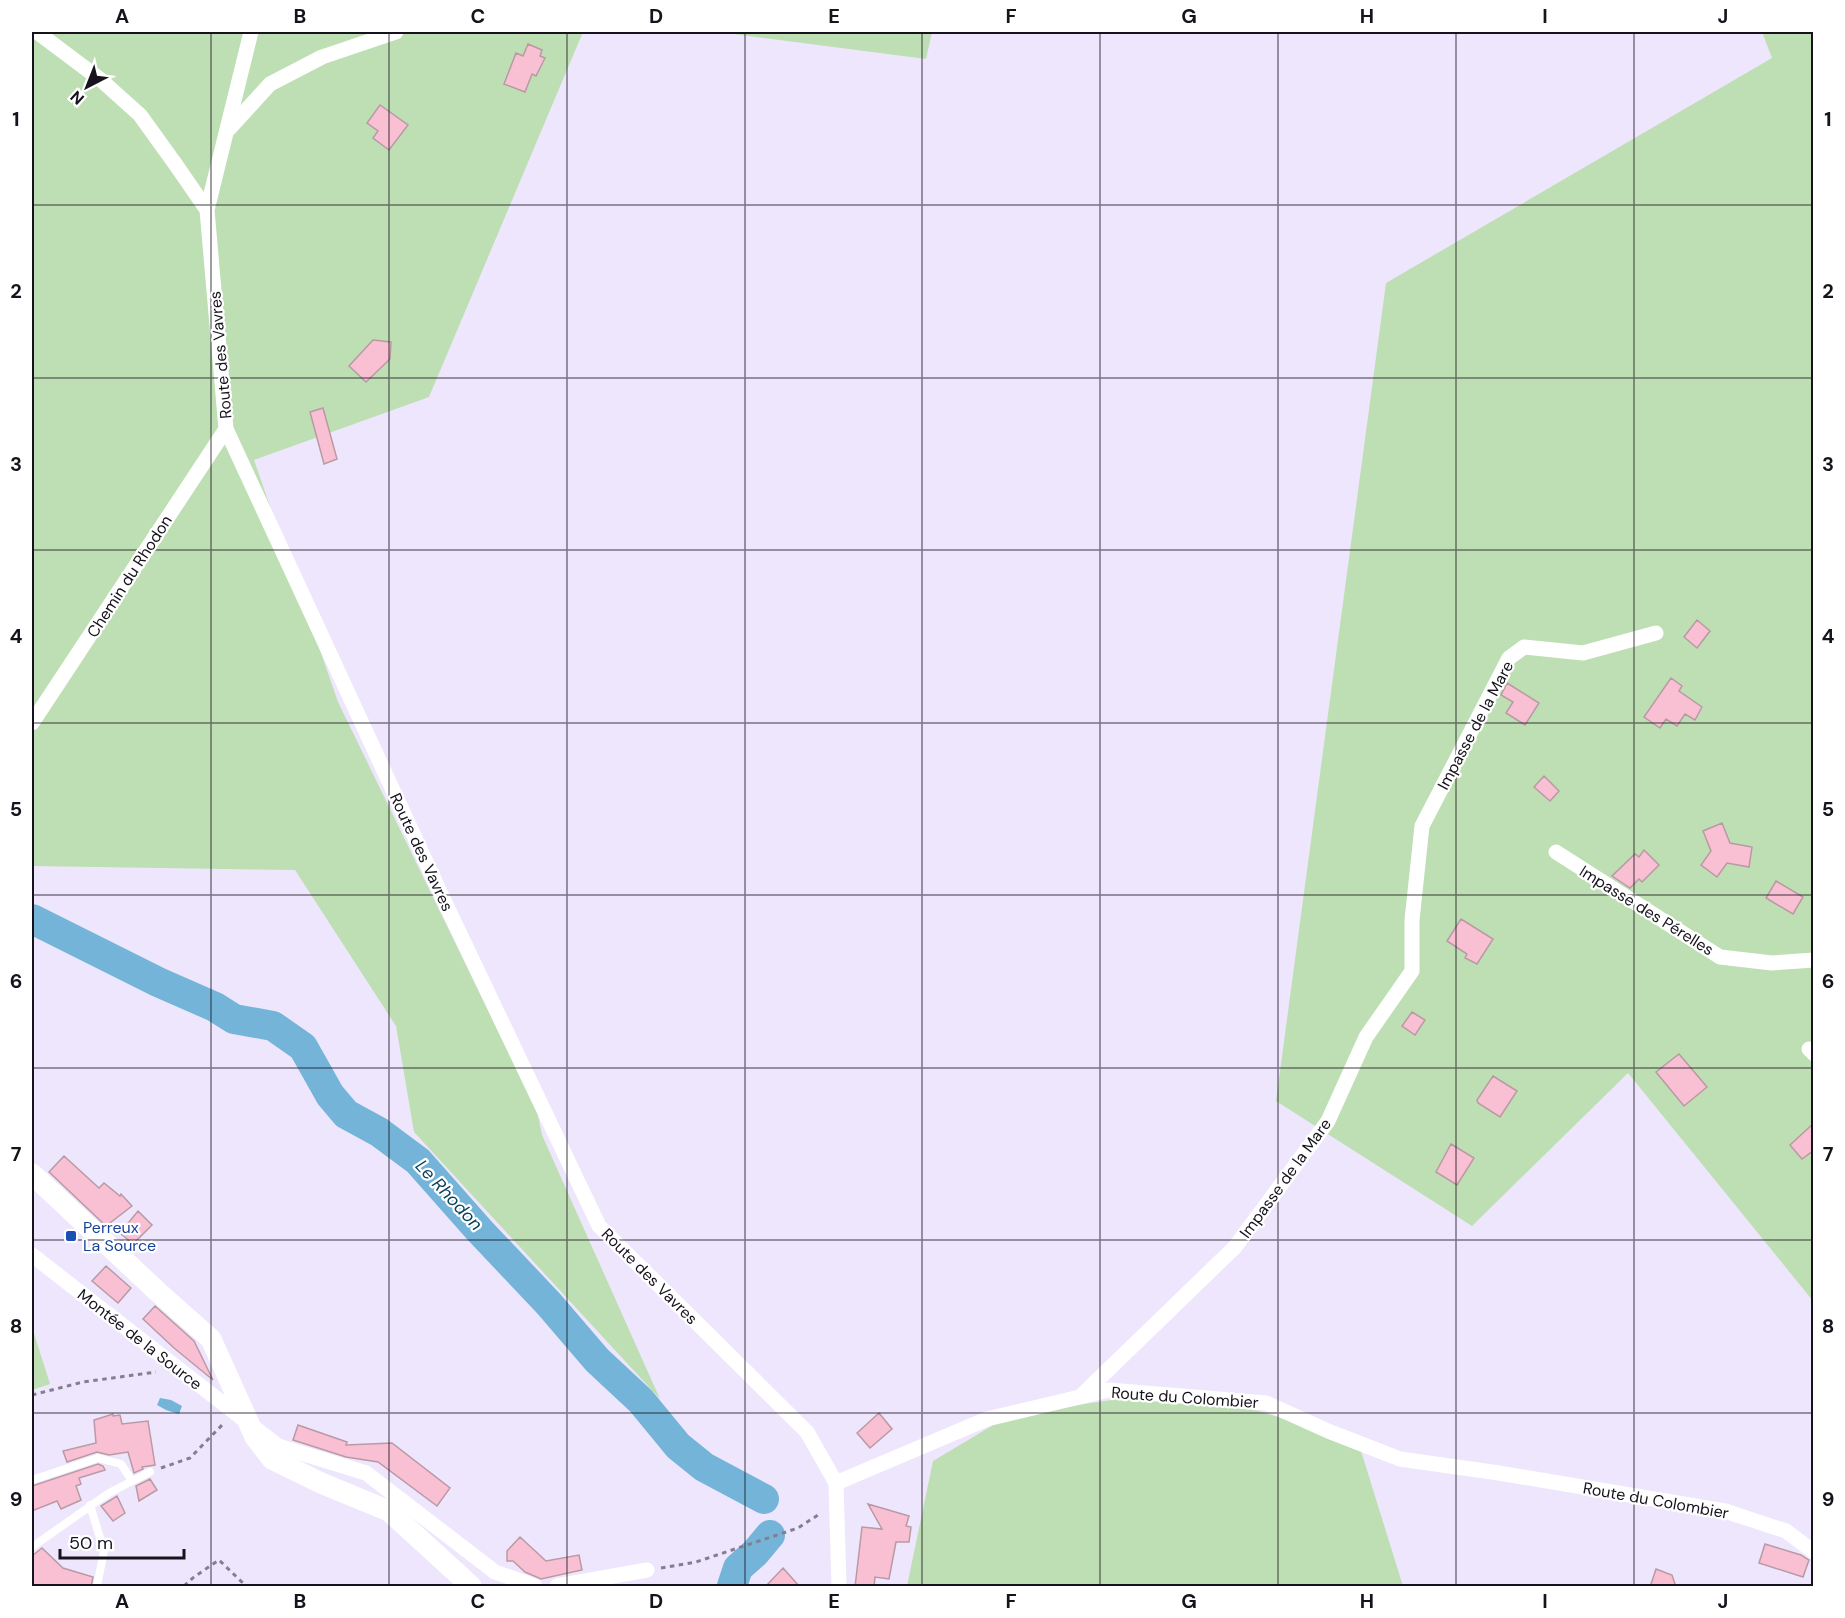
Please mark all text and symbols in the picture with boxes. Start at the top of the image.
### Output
text: A [115,3,129,29]
text: B [294,3,306,29]
text: C [471,3,485,29]
text: D [649,3,663,29]
text: E [828,3,840,29]
text: F [1005,3,1017,29]
text: G [1181,3,1197,29]
text: H [1360,3,1374,29]
text: I [1542,3,1548,29]
text: J [1718,3,1728,29]
north arrow [57,57,117,117]
text: N [66,86,89,109]
text: 1 [12,106,20,132]
text: 1 [1824,106,1832,132]
text: 2 [10,278,22,304]
text: 2 [1822,278,1834,304]
street label: Route des Vavres [204,290,237,420]
text: 3 [10,451,22,477]
text: 3 [1822,451,1834,477]
street label: Chemin du Rhodon [82,511,177,641]
text: 4 [10,623,23,649]
text: 4 [1822,623,1835,649]
street label: Impasse de la Mare [1433,657,1518,793]
street label: Route des Vavres [385,790,458,915]
text: 5 [10,796,22,822]
text: 5 [1822,796,1834,822]
street label: Impasse des Pérelles [1576,861,1718,960]
text: 6 [10,968,22,994]
text: 6 [1822,968,1834,994]
street label: Impasse de la Mare [1235,1114,1336,1242]
text: 7 [11,1141,22,1167]
text: 7 [1823,1141,1834,1167]
water label: Le Rhodon [410,1154,488,1236]
place label: Perreux La Source [83,1217,156,1256]
street label: Route des Vavres [597,1224,702,1329]
marker: Perreux La Source [64,1229,78,1243]
street label: Montée de la Source [73,1284,206,1395]
text: 8 [10,1313,22,1339]
text: 8 [1822,1313,1834,1339]
street label: Route du Colombier [1111,1382,1259,1413]
street label: Route du Colombier [1581,1477,1731,1524]
text: 9 [10,1486,22,1512]
text: 9 [1822,1486,1834,1512]
scale bar [60,1522,184,1560]
text: 50 m [69,1531,113,1555]
text: A [115,1588,129,1614]
text: B [294,1588,306,1614]
text: C [471,1588,485,1614]
text: D [649,1588,663,1614]
text: E [828,1588,840,1614]
text: F [1005,1588,1017,1614]
text: G [1181,1588,1197,1614]
text: H [1360,1588,1374,1614]
text: I [1542,1588,1548,1614]
text: J [1718,1588,1728,1614]

